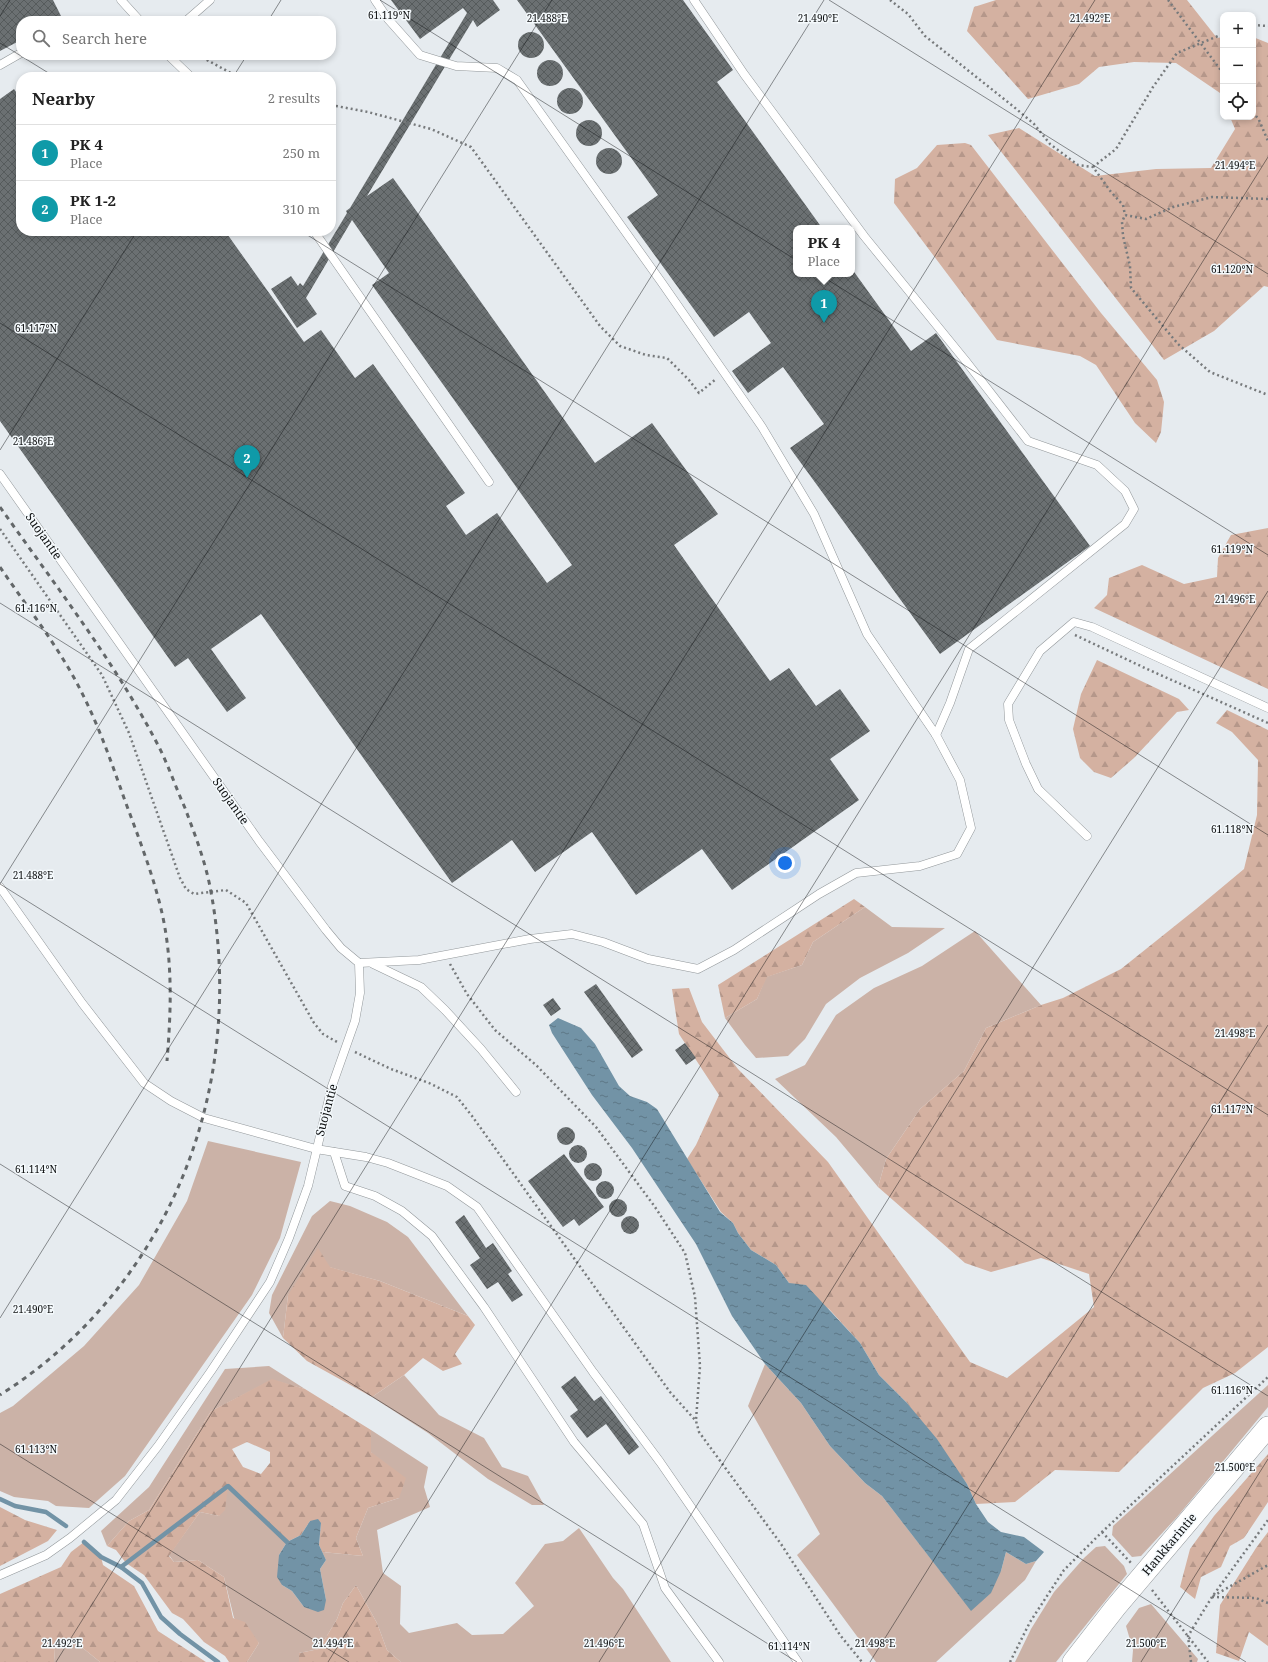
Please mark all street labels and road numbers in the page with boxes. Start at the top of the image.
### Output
street label: Suojantie [22,509,66,563]
street label: Suojantie [209,774,253,828]
street label: Suojantie [311,1082,341,1138]
street label: Hankkarintie [1138,1509,1200,1579]

